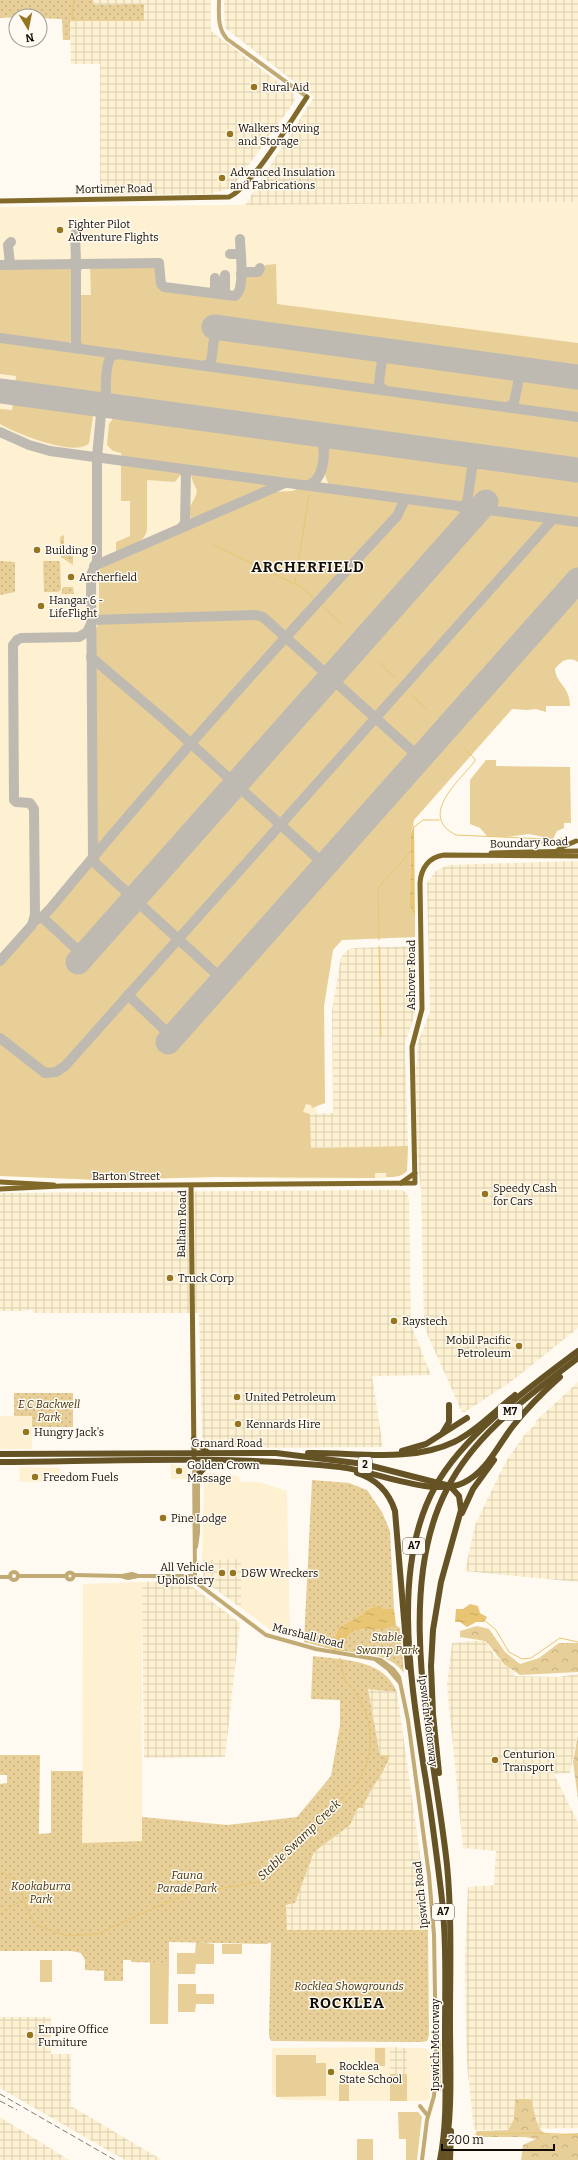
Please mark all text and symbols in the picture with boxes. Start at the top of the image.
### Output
north arrow [8,8,48,48]
text: N [24,30,35,45]
place label: Rural Aid [262,81,310,94]
marker: Rural Aid [249,82,259,92]
place label: Walkers Moving and Storage [238,122,319,148]
marker: Walkers Moving and Storage [225,129,235,139]
place label: Advanced Insulation and Fabrications [230,166,335,192]
marker: Advanced Insulation and Fabrications [217,173,227,183]
street label: Mortimer Road [75,182,153,196]
place label: Fighter Pilot Adventure Flights [68,218,159,244]
marker: Fighter Pilot Adventure Flights [55,225,65,235]
place label: Building 9 [45,544,97,557]
marker: Building 9 [32,545,42,555]
district label: ARCHERFIELD [251,558,365,576]
place label: Archerfield [79,571,138,584]
marker: Archerfield [66,572,76,582]
place label: Hangar 6 - LifeFlight [49,594,103,620]
marker: Hangar 6 - LifeFlight [36,601,46,611]
street label: Boundary Road [490,835,569,851]
street label: Ashover Road [405,939,418,1010]
street label: Barton Street [92,1170,160,1183]
place label: Speedy Cash for Cars [493,1182,557,1208]
marker: Speedy Cash for Cars [480,1189,490,1199]
street label: Balham Road [175,1190,189,1258]
place label: Truck Corp [178,1272,235,1285]
marker: Truck Corp [165,1273,175,1283]
place label: Raystech [402,1315,448,1328]
marker: Raystech [389,1316,399,1326]
place label: Mobil Pacific Petroleum [446,1334,511,1360]
marker: Mobil Pacific Petroleum [514,1341,524,1351]
place label: United Petroleum [245,1391,336,1404]
marker: United Petroleum [232,1392,242,1402]
park label: E C Backwell Park [18,1398,80,1424]
road number: M7 [498,1404,522,1420]
place label: Kennards Hire [246,1418,321,1431]
marker: Kennards Hire [233,1419,243,1429]
place label: Hungry Jack's [34,1426,104,1439]
marker: Hungry Jack's [21,1427,31,1437]
street label: Granard Road [192,1437,263,1450]
road number: 2 [358,1457,372,1473]
place label: Golden Crown Massage [187,1459,260,1485]
marker: Golden Crown Massage [174,1466,184,1476]
place label: Freedom Fuels [43,1471,119,1484]
marker: Freedom Fuels [30,1472,40,1482]
place label: Pine Lodge [171,1512,227,1525]
marker: Pine Lodge [158,1513,168,1523]
road number: A7 [403,1538,425,1554]
place label: All Vehicle Upholstery [157,1561,214,1587]
place label: D&W Wreckers [241,1567,318,1580]
marker: All Vehicle Upholstery [217,1568,227,1578]
marker: D&W Wreckers [228,1568,238,1578]
street label: Marshall Road [271,1621,345,1651]
park label: Stable Swamp Park [356,1631,419,1657]
street label: Ipswich Motorway [416,1674,440,1768]
place label: Centurion Transport [503,1748,555,1774]
marker: Centurion Transport [490,1755,500,1765]
water label: Stable Swamp Creek [255,1797,344,1883]
street label: Ipswich Road [411,1860,431,1929]
park label: Fauna Parade Park [157,1869,218,1895]
park label: Kookaburra Park [11,1880,71,1906]
road number: A7 [432,1904,454,1920]
park label: Rocklea Showgrounds [294,1980,404,1993]
district label: ROCKLEA [309,1994,385,2012]
street label: Ipswich Motorway [429,1998,442,2092]
place label: Empire Office Furniture [38,2023,109,2049]
marker: Empire Office Furniture [25,2030,35,2040]
place label: Rocklea State School [339,2060,402,2086]
marker: Rocklea State School [326,2067,336,2077]
scale bar [442,2126,554,2152]
text: 200 m [448,2133,484,2147]

